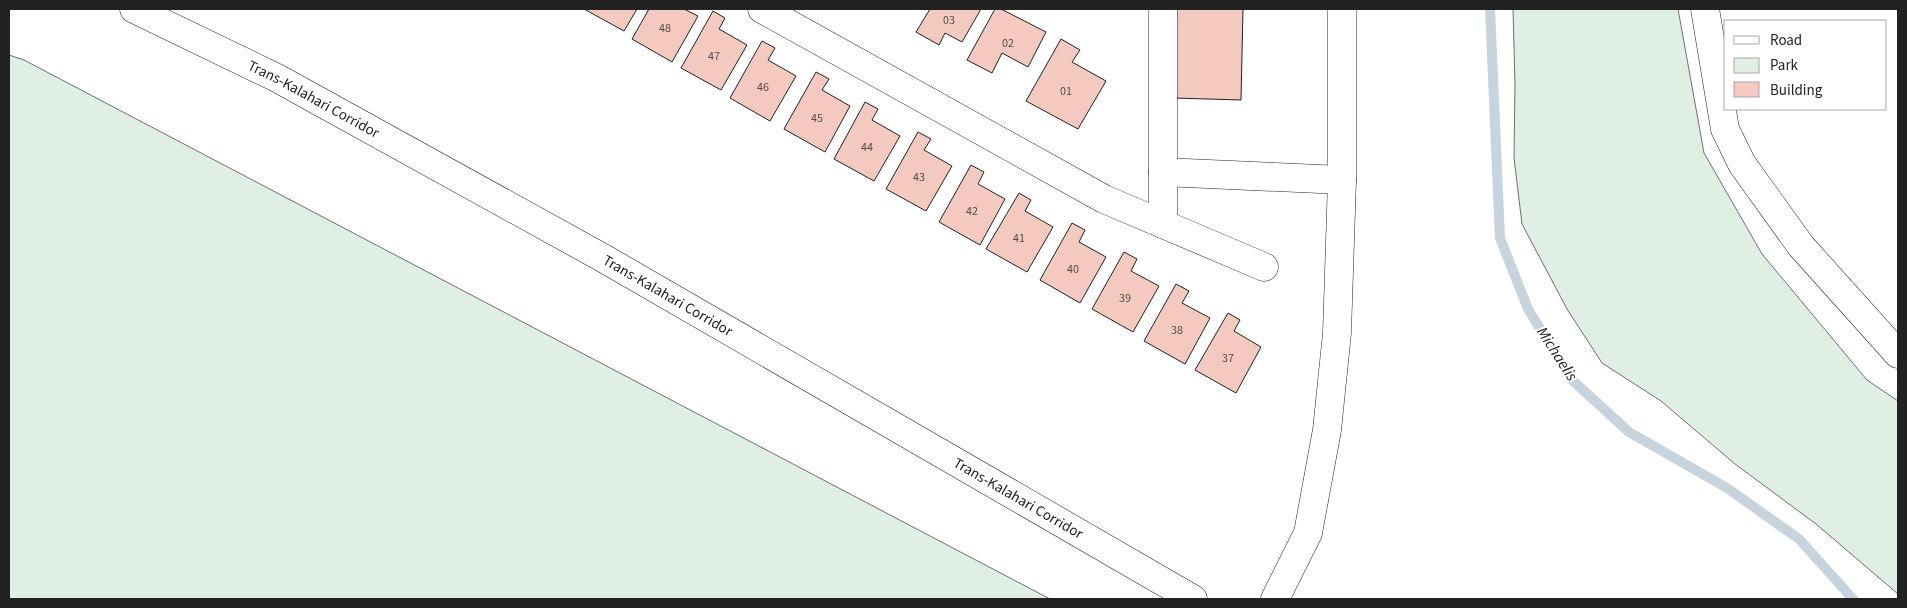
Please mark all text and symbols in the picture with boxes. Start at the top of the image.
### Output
house number: 03 [943,12,955,29]
house number: 48 [659,20,671,37]
legend [1724,20,1887,110]
text: Road [1770,30,1802,51]
house number: 02 [1002,35,1014,52]
house number: 47 [708,48,720,65]
street label: Trans-Kalahari Corridor [244,55,384,143]
text: Park [1770,55,1799,76]
house number: 46 [757,79,769,96]
text: Building [1770,80,1823,101]
house number: 01 [1060,83,1072,100]
house number: 45 [811,110,823,127]
house number: 44 [861,139,873,156]
house number: 43 [913,169,925,186]
house number: 42 [966,203,978,220]
house number: 41 [1013,230,1025,247]
street label: Trans-Kalahari Corridor [599,250,737,342]
house number: 40 [1067,261,1079,278]
house number: 39 [1119,290,1131,307]
house number: 38 [1171,322,1183,339]
water label: Michaelis [1531,322,1583,386]
house number: 37 [1222,350,1234,367]
street label: Trans-Kalahari Corridor [950,452,1088,544]

